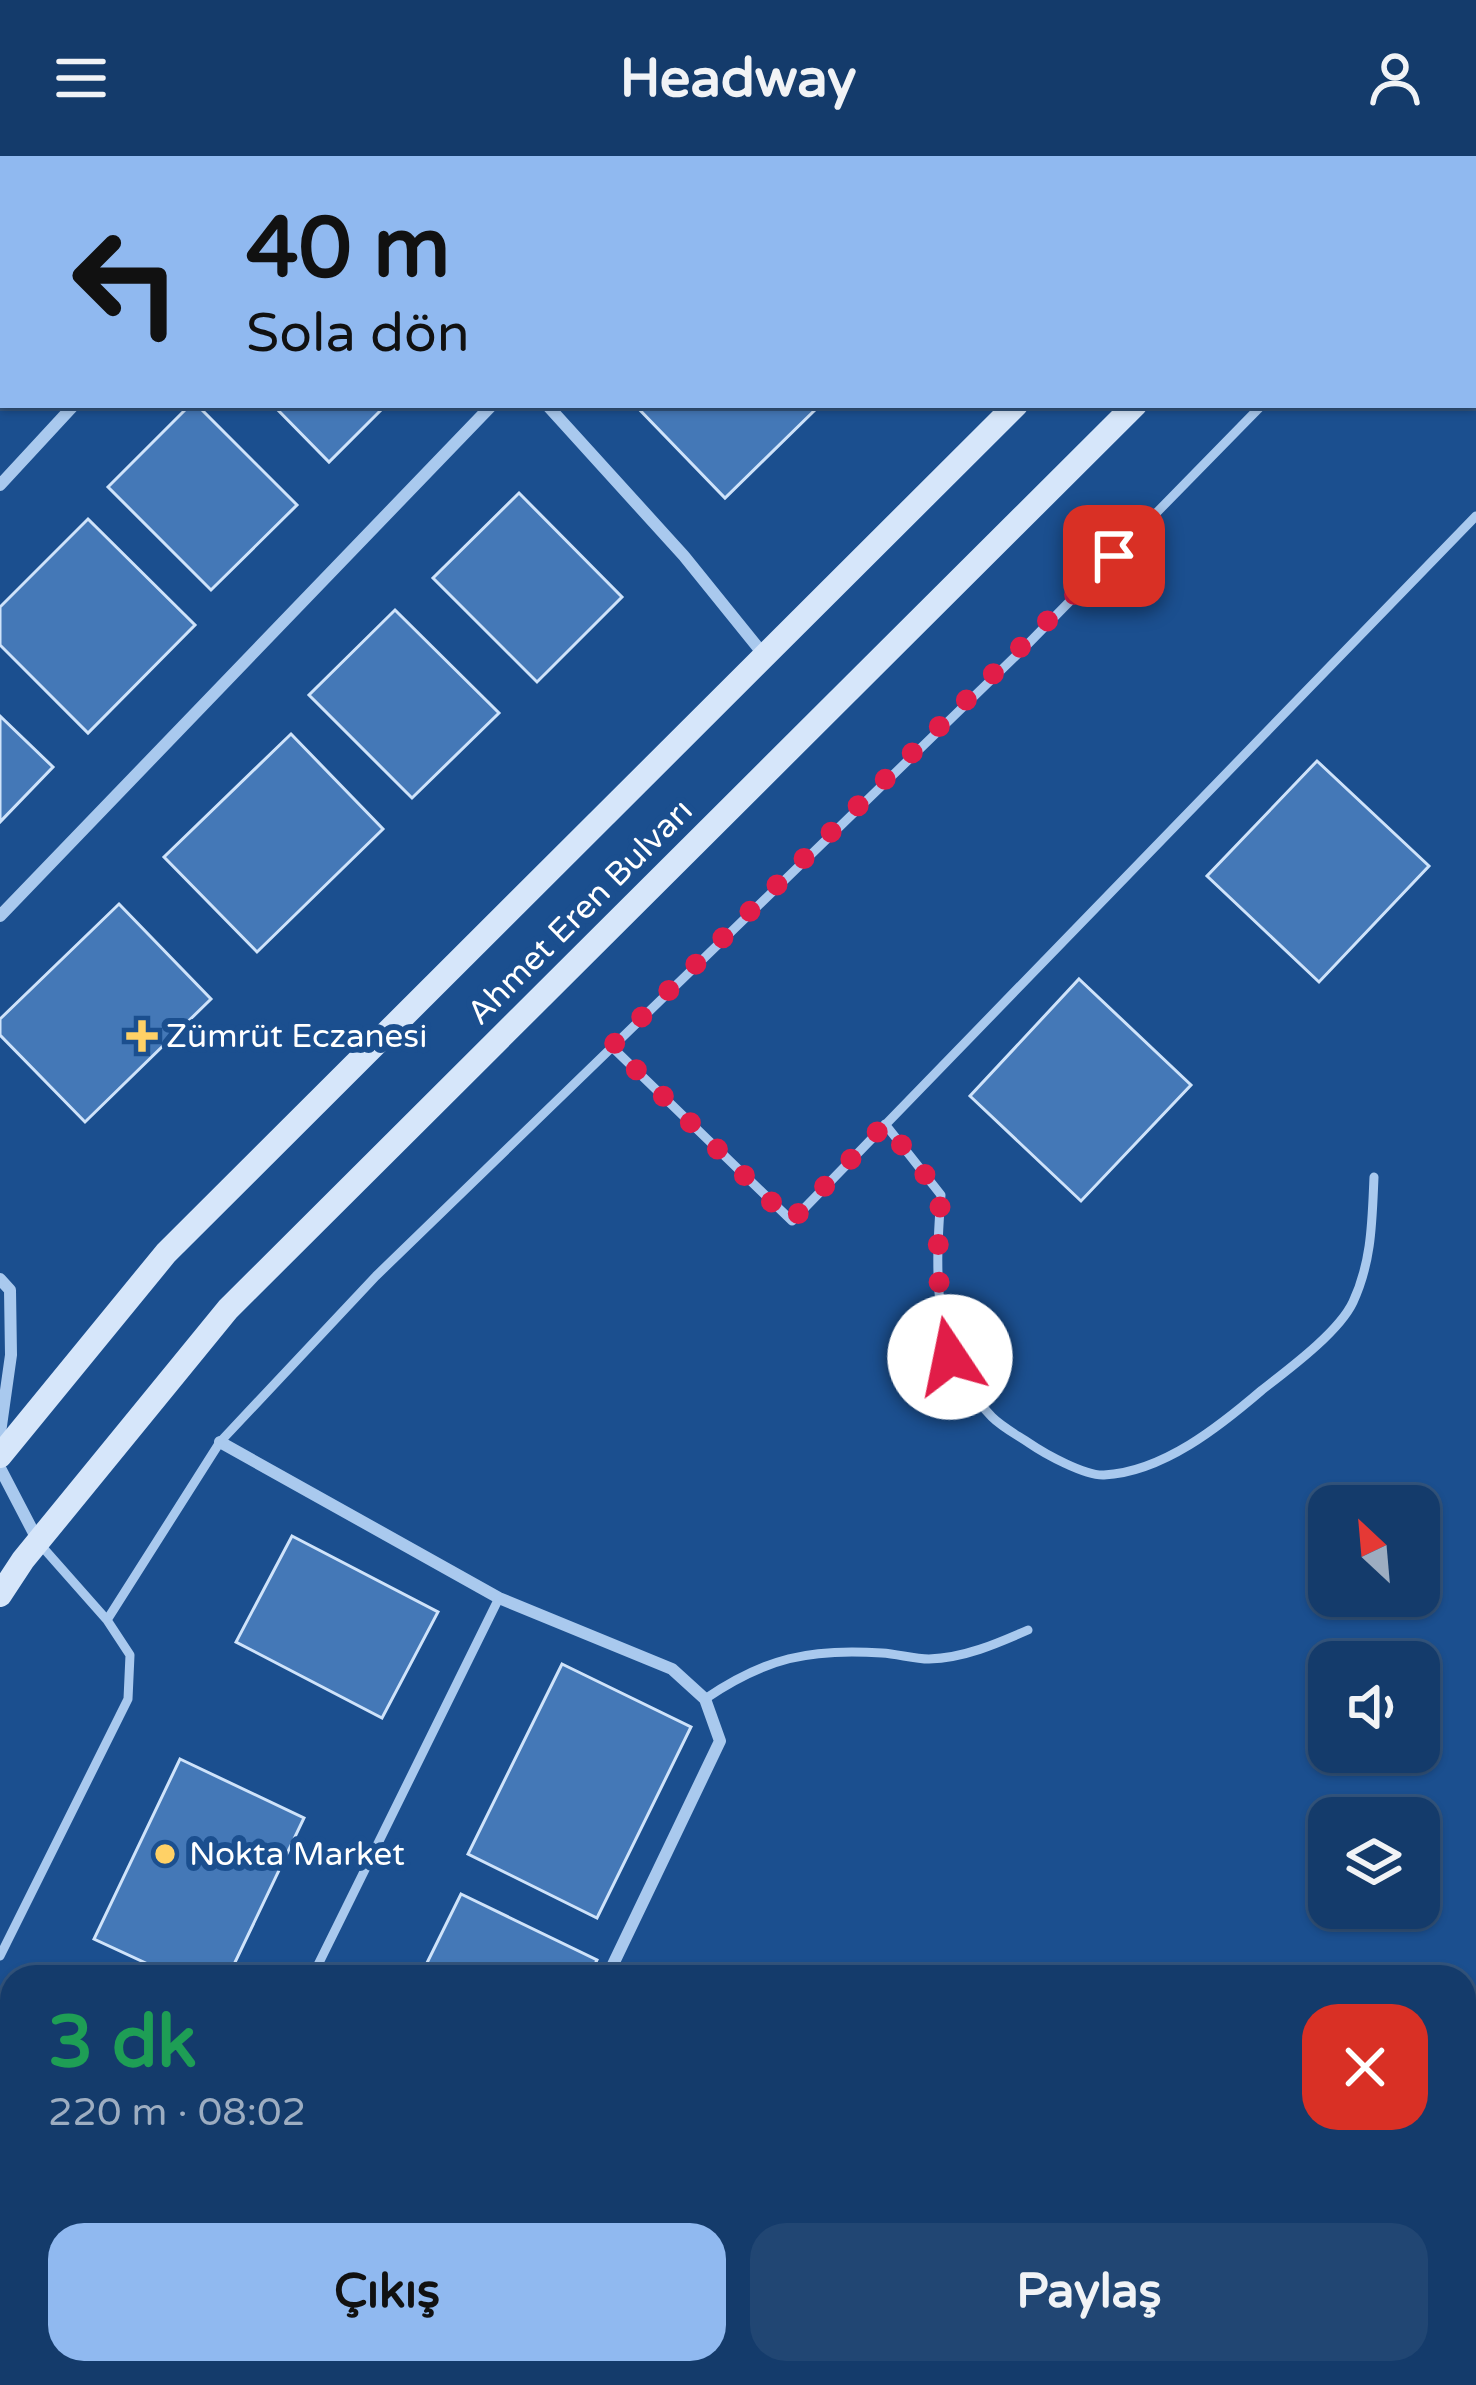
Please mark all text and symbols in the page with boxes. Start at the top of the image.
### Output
icon: menu [48,45,114,111]
icon: person [1362,45,1428,111]
text: Headway [620,46,856,111]
text: 40 m [246,199,450,300]
icon: left [48,204,204,360]
text: Sola dön [246,301,470,366]
pin [1063,505,1165,607]
icon: arrive [1081,523,1147,589]
street label: Ahmet Eren Bulvarı [459,791,701,1033]
place label: Zümrüt Eczanesi [166,1017,427,1056]
marker: Zümrüt Eczanesi [129,1023,155,1049]
position arrow [887,1294,1013,1420]
north arrow [1308,1485,1440,1617]
map controls [1308,1485,1440,1929]
button: sound [1308,1641,1440,1773]
button: layers [1308,1797,1440,1929]
place label: Nokta Market [189,1835,405,1874]
marker: Nokta Market [152,1841,178,1867]
text: 3 dk [48,2000,197,2087]
button: close [1302,2004,1428,2130]
text: 220 m · 08:02 [48,2089,306,2136]
button: Çıkış [48,2223,726,2361]
button: Paylaş [750,2223,1428,2361]

